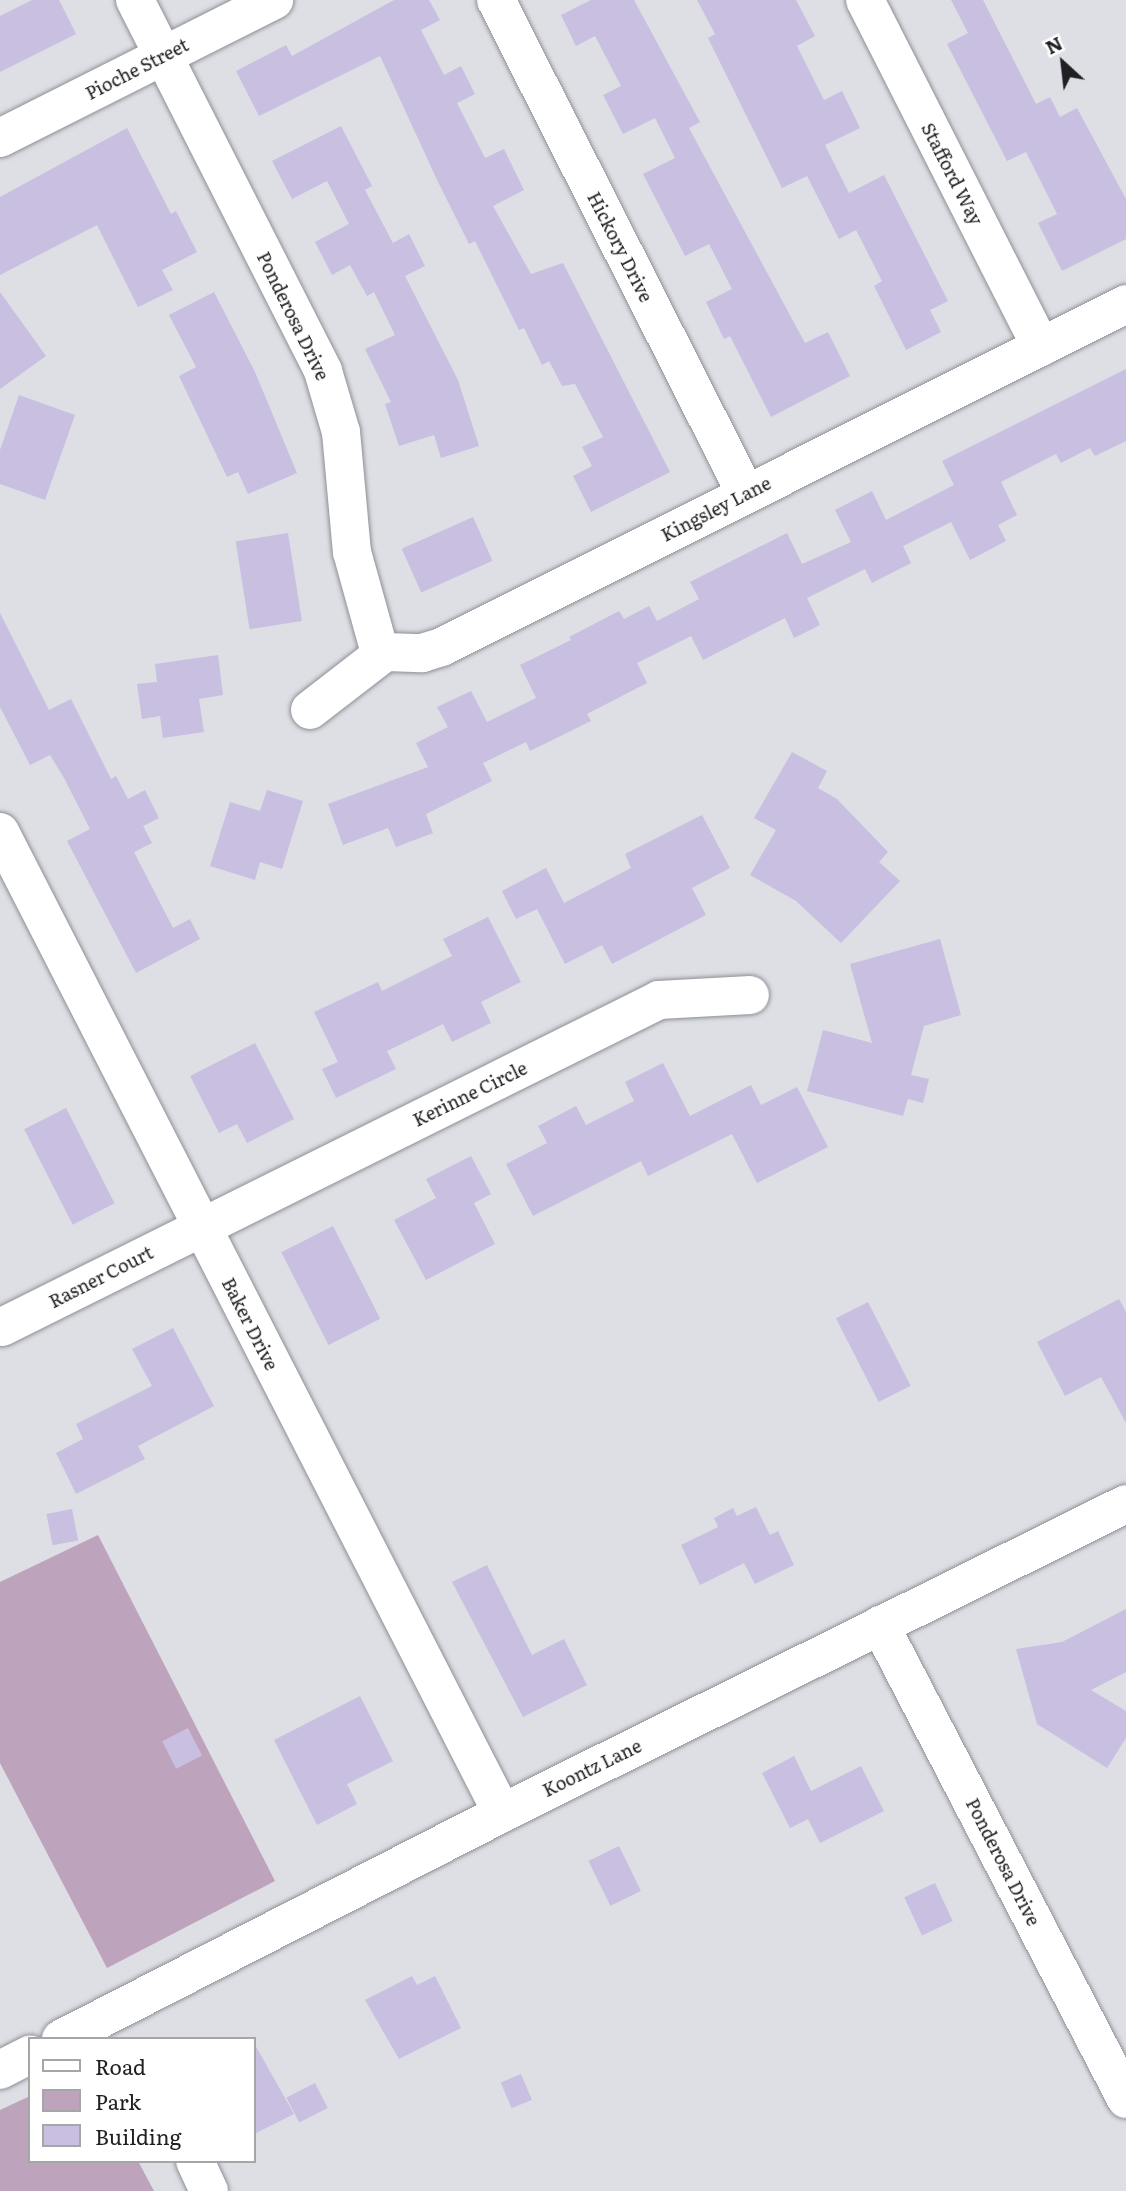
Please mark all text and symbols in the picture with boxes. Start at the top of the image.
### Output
north arrow [1028,28,1098,98]
text: N [1040,28,1067,60]
street label: Pioche Street [82,34,192,104]
street label: Stafford Way [917,119,987,229]
street label: Hickory Drive [583,188,657,306]
street label: Ponderosa Drive [253,248,333,384]
street label: Kingsley Lane [657,472,775,546]
street label: Kerinne Circle [409,1057,531,1131]
street label: Rasner Court [45,1242,157,1312]
street label: Baker Drive [217,1274,283,1374]
street label: Koontz Lane [539,1735,645,1801]
street label: Ponderosa Drive [962,1795,1044,1929]
legend [28,2037,256,2163]
text: Road [95,2050,146,2081]
text: Park [95,2085,141,2116]
text: Building [95,2120,181,2151]

